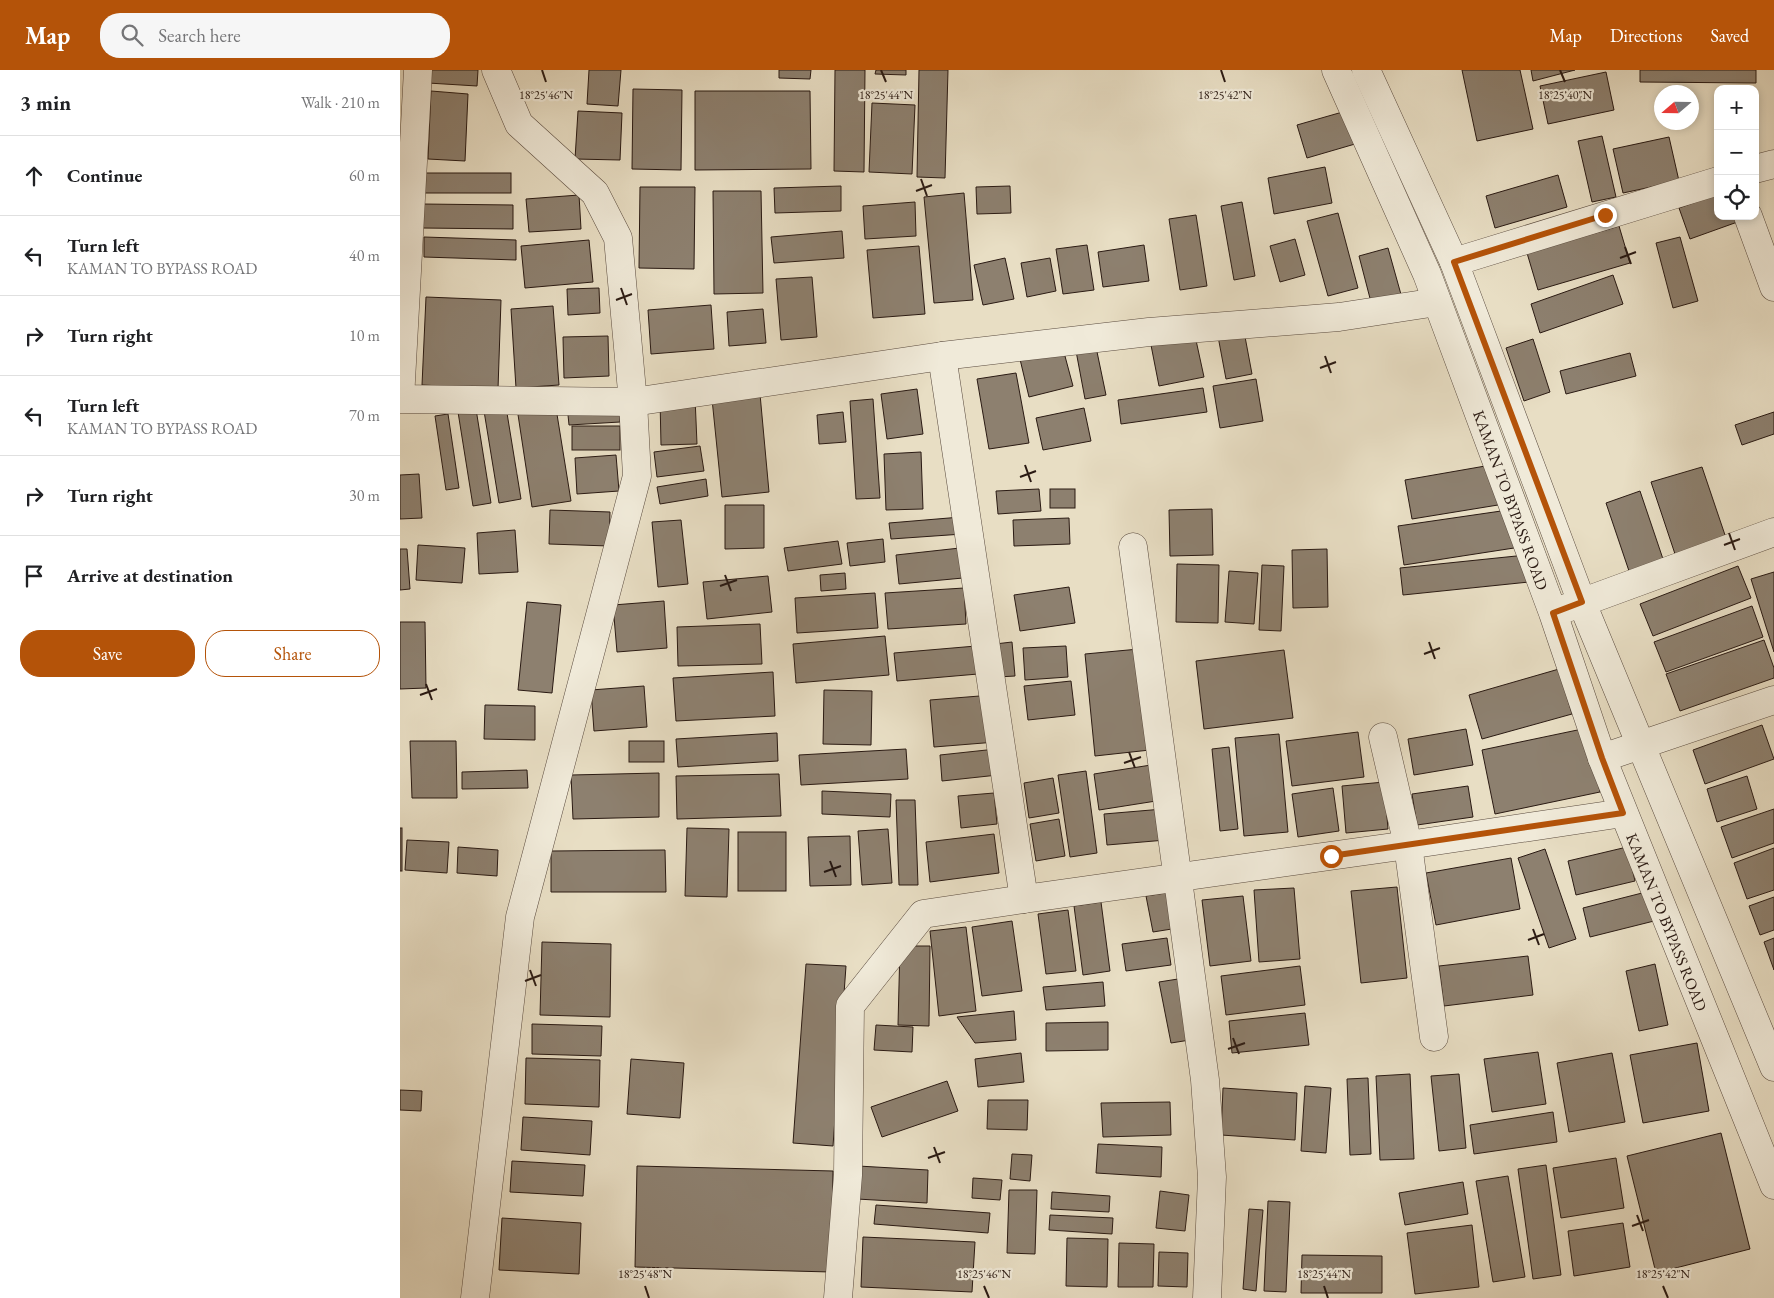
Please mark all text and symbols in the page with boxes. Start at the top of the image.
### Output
search box [100,13,450,58]
text: Map [25,20,70,51]
icon: search [118,21,146,49]
text: Search here [158,23,241,48]
text: Map [1550,24,1582,47]
text: Directions [1610,24,1682,47]
text: Saved [1710,24,1749,47]
north arrow [1654,85,1699,130]
map controls [1714,85,1759,220]
button: + [1714,85,1759,130]
text: 18°25'46"N [519,87,573,103]
text: 18°25'44"N [859,87,913,103]
text: 18°25'42"N [1198,87,1252,103]
text: 18°25'40"N [1538,87,1592,103]
text: 3 min [20,89,71,116]
text: Walk · 210 m [301,92,380,113]
button: − [1714,130,1759,175]
icon: ahead [20,162,48,190]
text: Continue [67,163,142,188]
text: 60 m [349,165,380,186]
button: locate [1714,175,1759,220]
route end [1594,204,1617,227]
text: Turn left [67,233,139,258]
icon: left [20,242,48,270]
text: 40 m [349,245,380,266]
text: KAMAN TO BYPASS ROAD [67,258,257,279]
icon: right [20,322,48,350]
text: Turn right [67,323,153,348]
text: 10 m [349,325,380,346]
text: Turn left [67,393,139,418]
icon: left [20,402,48,430]
text: 70 m [349,405,380,426]
street label: KAMAN TO BYPASS ROAD [1468,407,1553,593]
text: KAMAN TO BYPASS ROAD [67,418,257,439]
icon: right [20,482,48,510]
text: Turn right [67,483,153,508]
text: 30 m [349,485,380,506]
icon: arrive [20,562,48,590]
text: Arrive at destination [67,563,233,588]
button: Save [20,630,195,677]
button: Share [205,630,380,677]
street label: KAMAN TO BYPASS ROAD [1621,830,1712,1014]
route start [1320,845,1343,868]
text: 18°25'48"N [618,1266,672,1282]
text: 18°25'46"N [957,1266,1011,1282]
text: 18°25'44"N [1297,1266,1351,1282]
text: 18°25'42"N [1636,1266,1690,1282]

